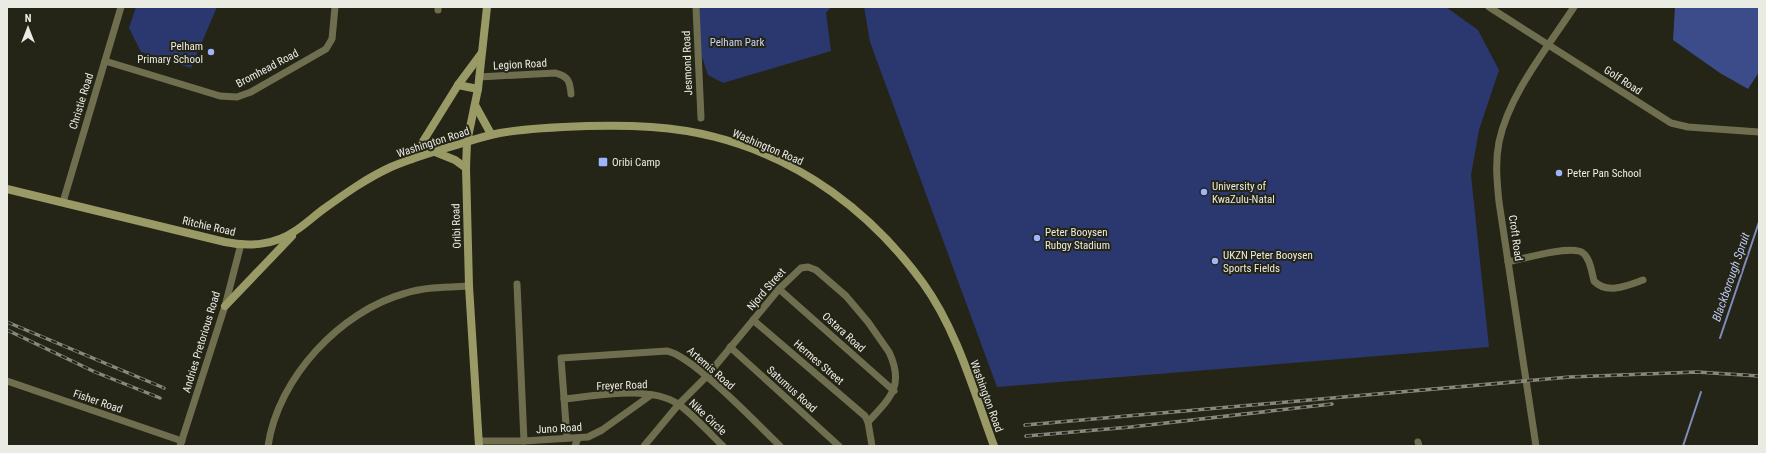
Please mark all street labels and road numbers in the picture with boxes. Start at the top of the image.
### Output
street label: Jesmond Road [680,30,695,96]
street label: Bromhead Road [234,47,301,90]
street label: Legion Road [493,57,547,72]
street label: Golf Road [1601,63,1644,97]
street label: Christie Road [67,72,96,131]
street label: Washington Road [395,125,471,160]
street label: Washington Road [730,127,805,168]
street label: Oribi Road [449,203,464,249]
street label: Ritchie Road [181,214,237,239]
street label: Croft Road [1506,214,1525,262]
street label: Njord Street [744,266,788,313]
street label: Andries Pretorious Road [180,290,223,394]
street label: Ostara Road [820,310,868,355]
street label: Hermes Street [791,337,846,388]
street label: Artemis Road [684,344,737,393]
street label: Washington Road [967,358,1006,434]
street label: Satumus Road [764,364,819,415]
street label: Freyer Road [596,378,648,393]
street label: Fisher Road [71,387,124,416]
street label: Nike Circle [686,397,729,438]
street label: Juno Road [536,421,582,436]

